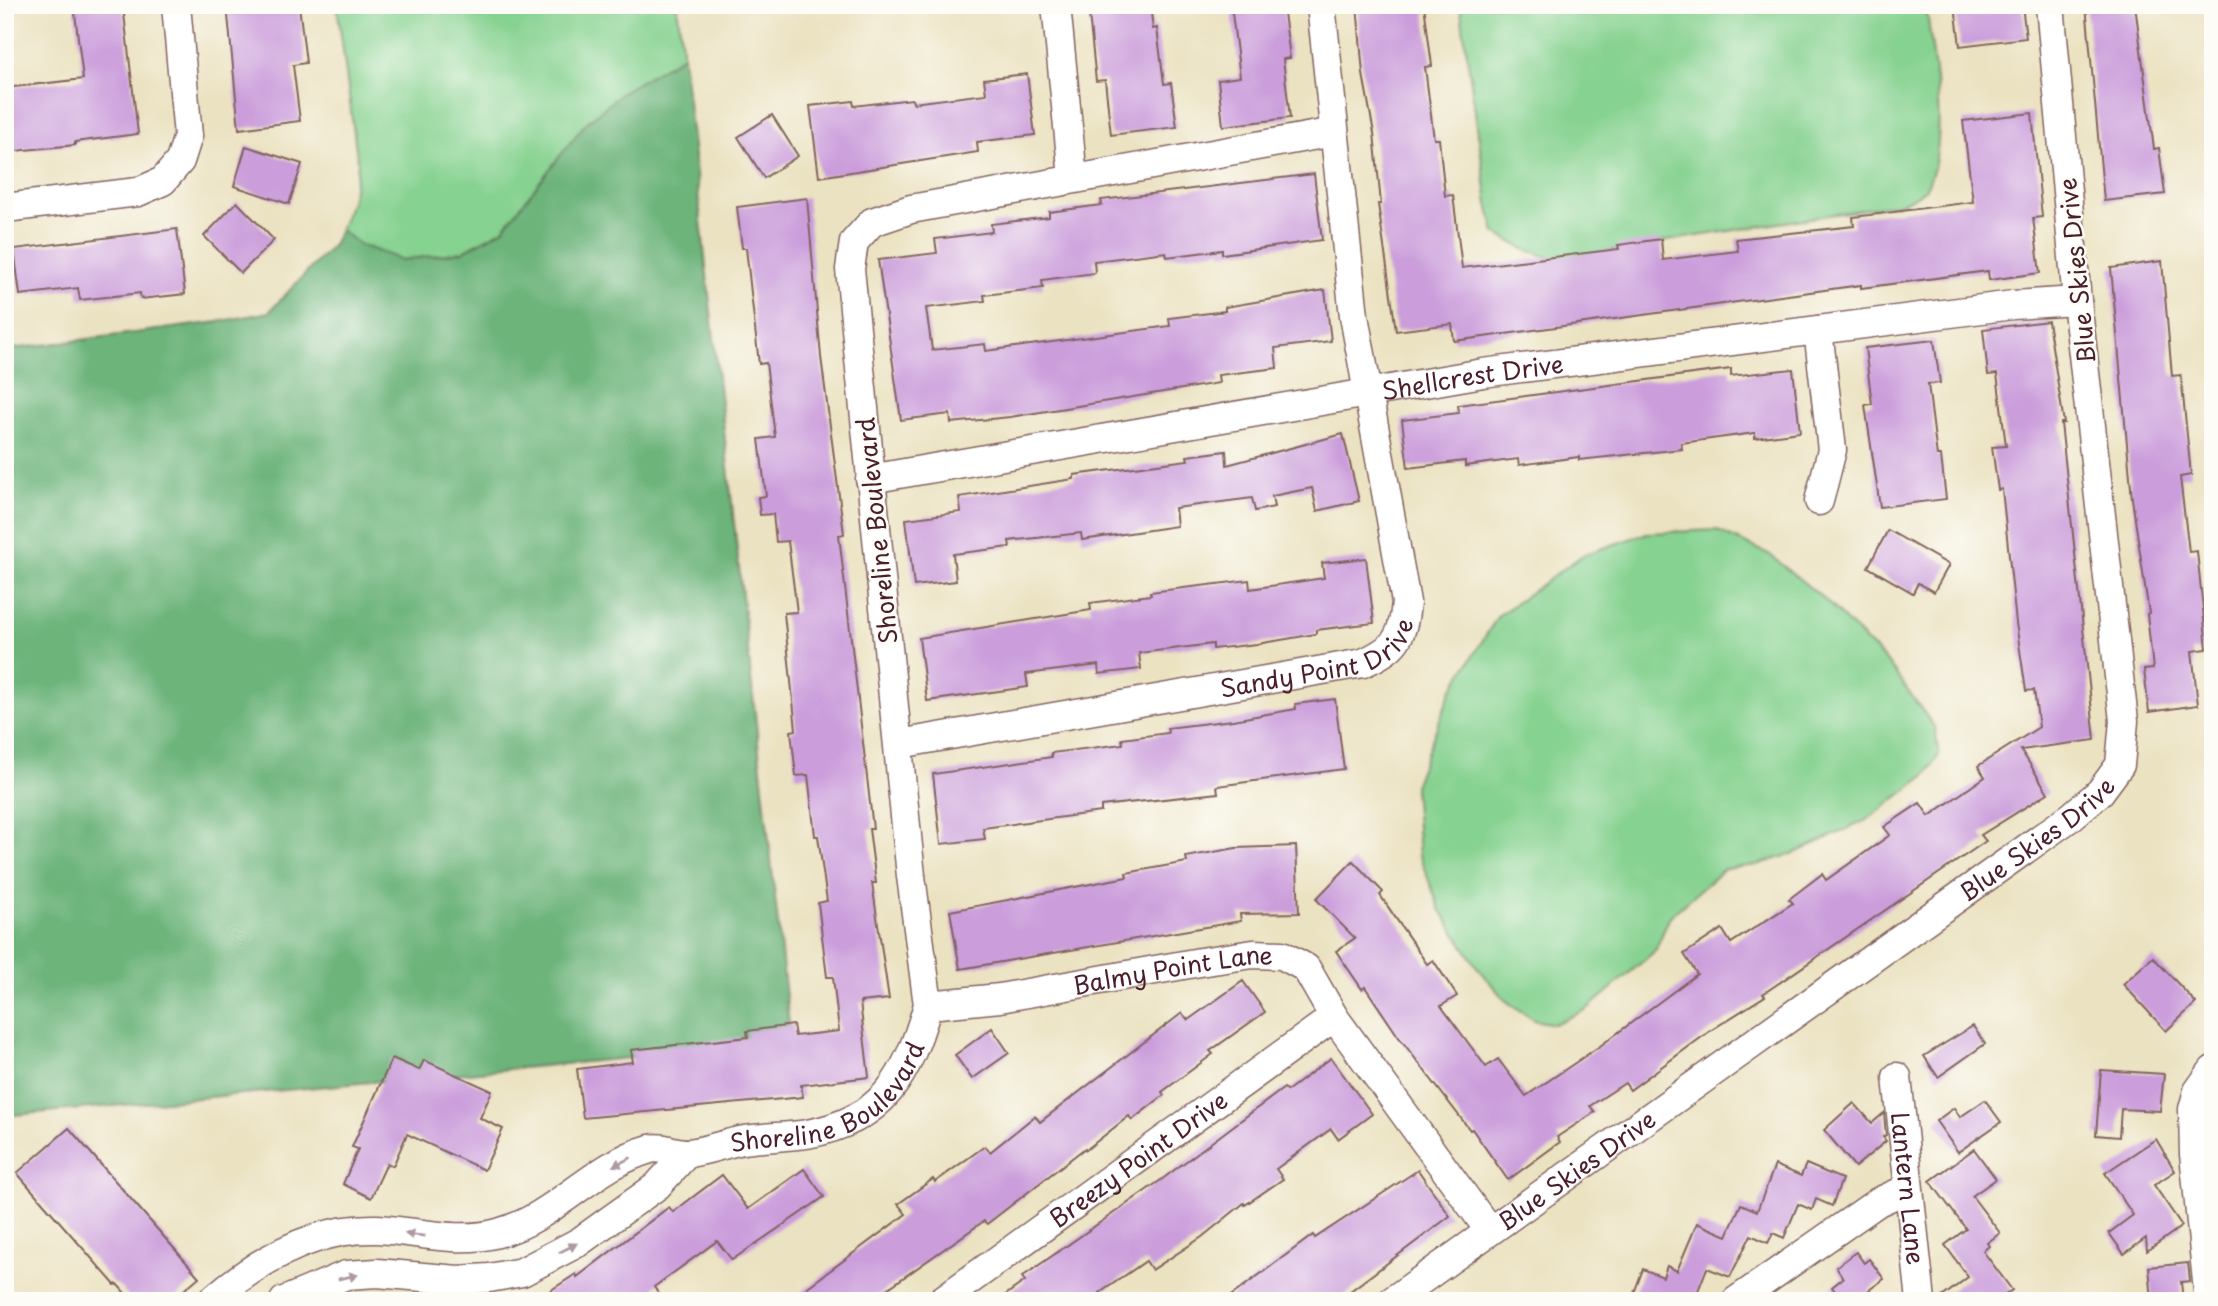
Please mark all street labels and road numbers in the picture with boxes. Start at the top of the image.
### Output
street label: Blue Skies Drive [2048,176,2104,366]
street label: Shellcrest Drive [1378,345,1565,408]
street label: Shoreline Boulevard [846,416,906,646]
street label: Sandy Point Drive [1217,615,1422,706]
street label: Blue Skies Drive [1951,770,2123,909]
street label: Balmy Point Lane [1070,935,1274,1003]
street label: Shoreline Boulevard [726,1035,932,1160]
street label: Breezy Point Drive [1041,1082,1235,1235]
street label: Blue Skies Drive [1489,1101,1663,1239]
street label: Lantern Lane [1883,1110,1935,1267]

